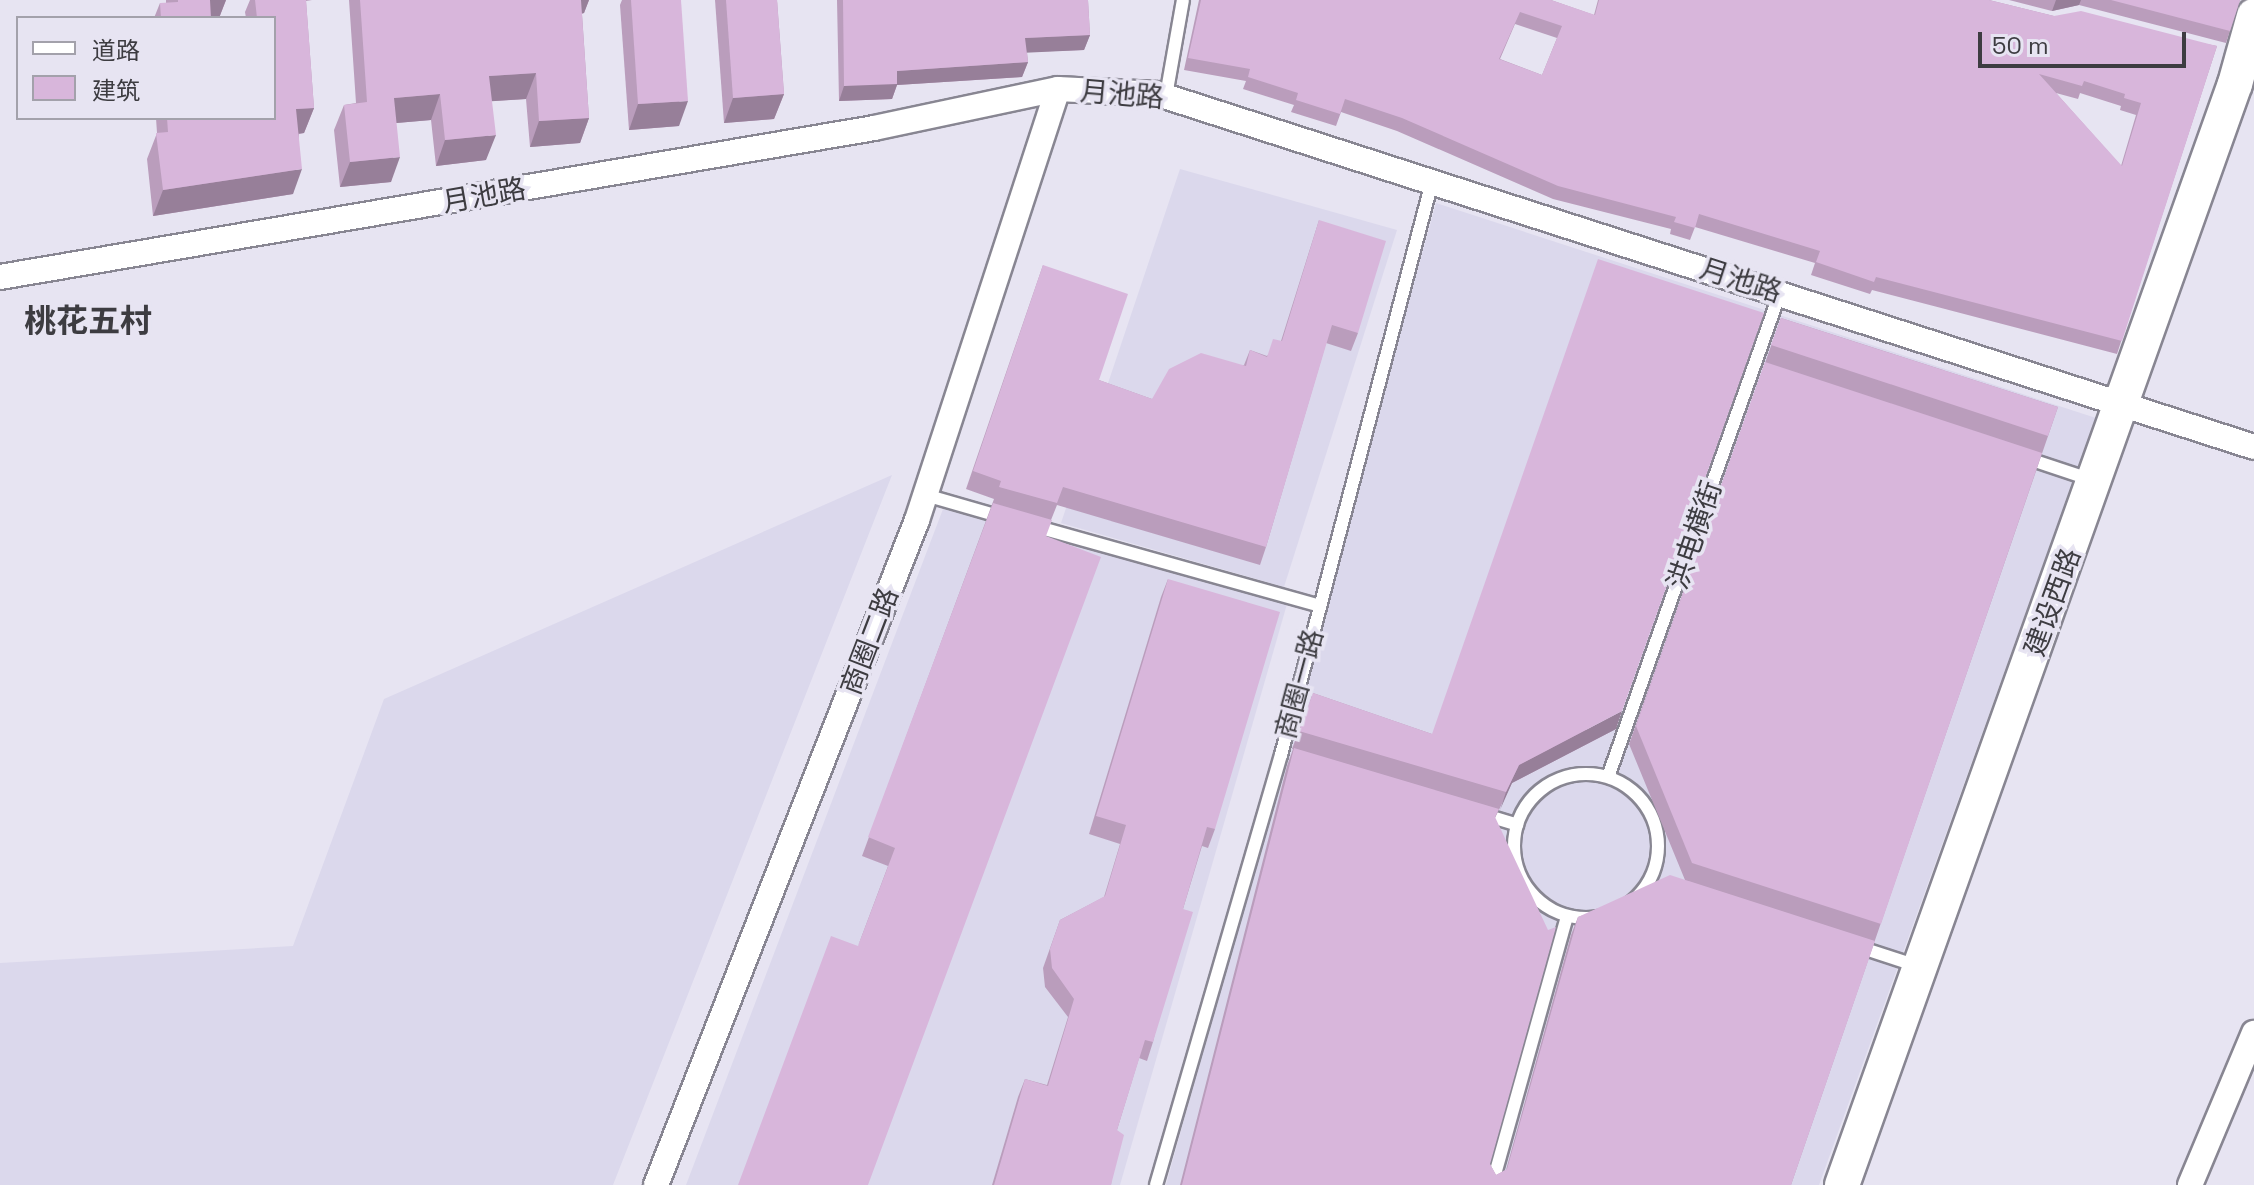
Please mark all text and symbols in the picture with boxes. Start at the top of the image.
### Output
legend [16,16,276,120]
scale bar [1982,16,2190,66]
text: 50 m [1992,30,2049,61]
text: 道路 [92,35,140,66]
street label: 月池路 [1079,74,1165,114]
text: 建筑 [92,75,140,106]
street label: 月池路 [440,171,528,219]
street label: 月池路 [1696,251,1786,309]
district label: 桃花五村 [24,302,152,340]
street label: 洪电横街 [1660,477,1728,593]
street label: 建设西路 [2017,544,2087,660]
street label: 商圈二路 [833,583,905,699]
street label: 商圈一路 [1268,626,1330,742]

